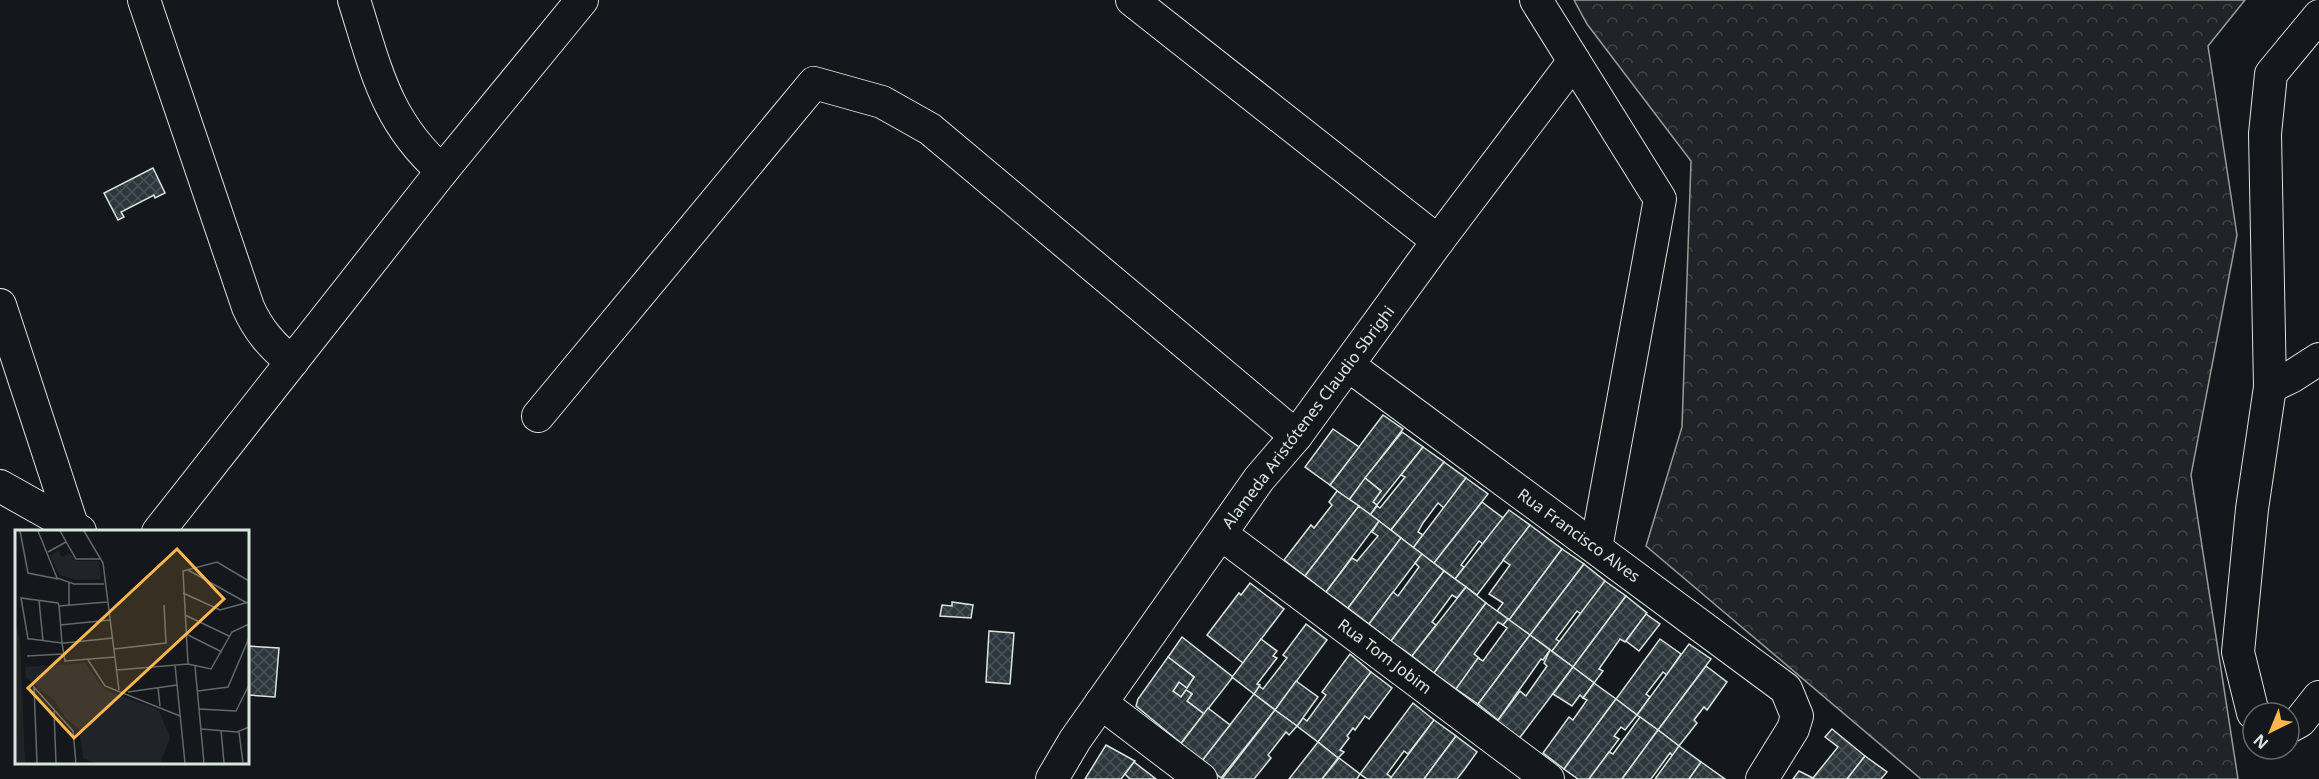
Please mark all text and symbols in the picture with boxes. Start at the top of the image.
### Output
street label: Alameda Aristótenes Claudio Sbrighi [1217,301,1399,533]
street label: Rua Francisco Alves [1513,483,1645,587]
inset map [15,530,249,764]
street label: Rua Tom Jobim [1333,613,1437,699]
north arrow [2241,701,2301,761]
text: N [2249,729,2273,754]

